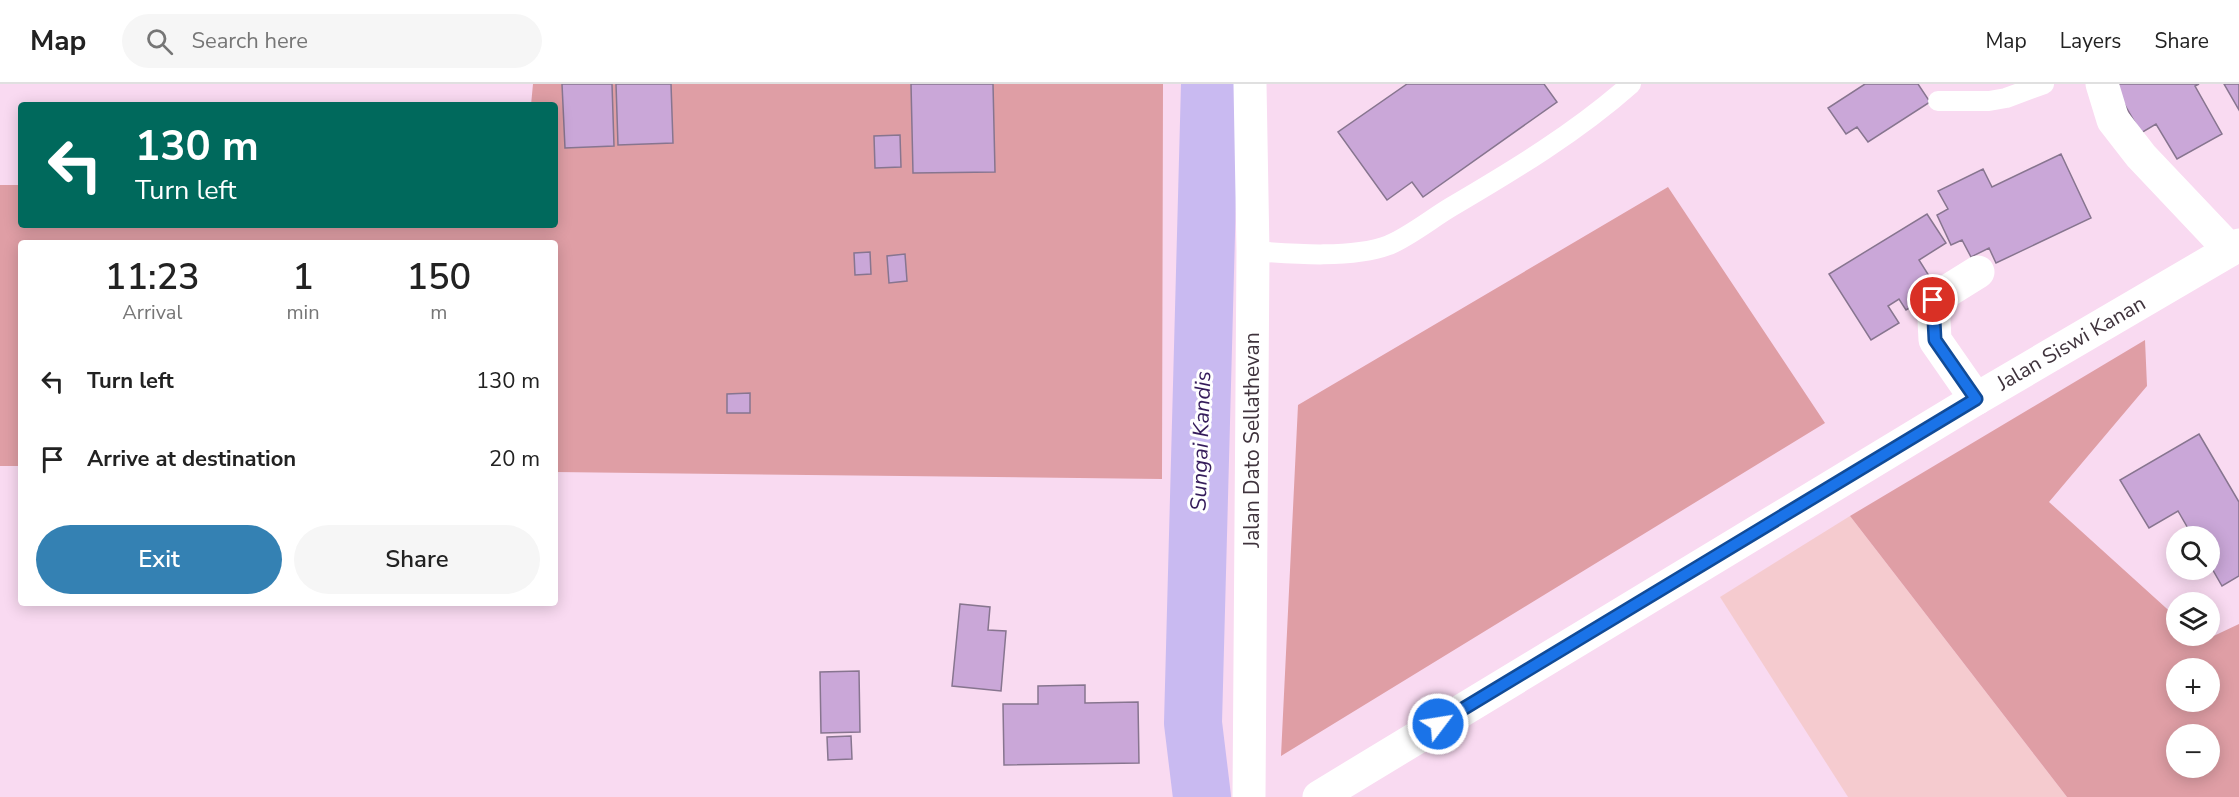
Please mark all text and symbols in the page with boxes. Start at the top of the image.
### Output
search box [122,14,542,68]
text: Map [30,22,86,60]
icon: search [143,25,176,58]
text: Search here [191,26,308,56]
text: Map [1985,27,2027,55]
text: Layers [2060,27,2121,55]
text: Share [2154,27,2209,55]
text: 130 m [135,118,259,175]
icon: left [36,126,114,204]
text: Turn left [135,172,236,209]
text: 11:23 [105,253,200,302]
text: 1 [292,253,314,302]
text: 150 [406,253,471,302]
pin [1907,274,1958,325]
icon: arrive [1916,283,1949,316]
street label: Jalan Siswi Kanan [1991,289,2151,397]
text: Arrival [122,299,182,326]
text: min [287,299,320,326]
text: m [430,299,447,326]
street label: Jalan Dato Sellathevan [1238,332,1266,549]
icon: left [36,365,69,398]
text: Turn left [87,366,174,396]
text: 130 m [476,366,540,396]
water label: Sungai Kandis [1184,370,1218,512]
icon: arrive [36,443,69,476]
text: Arrive at destination [87,444,296,474]
text: 20 m [489,444,540,474]
button: Exit [36,525,282,594]
button: Share [294,525,540,594]
map controls [2166,526,2220,778]
button: search [2166,526,2220,580]
button: layers [2166,592,2220,646]
button: + [2166,658,2220,712]
position arrow [1406,692,1470,756]
button: − [2166,724,2220,778]

